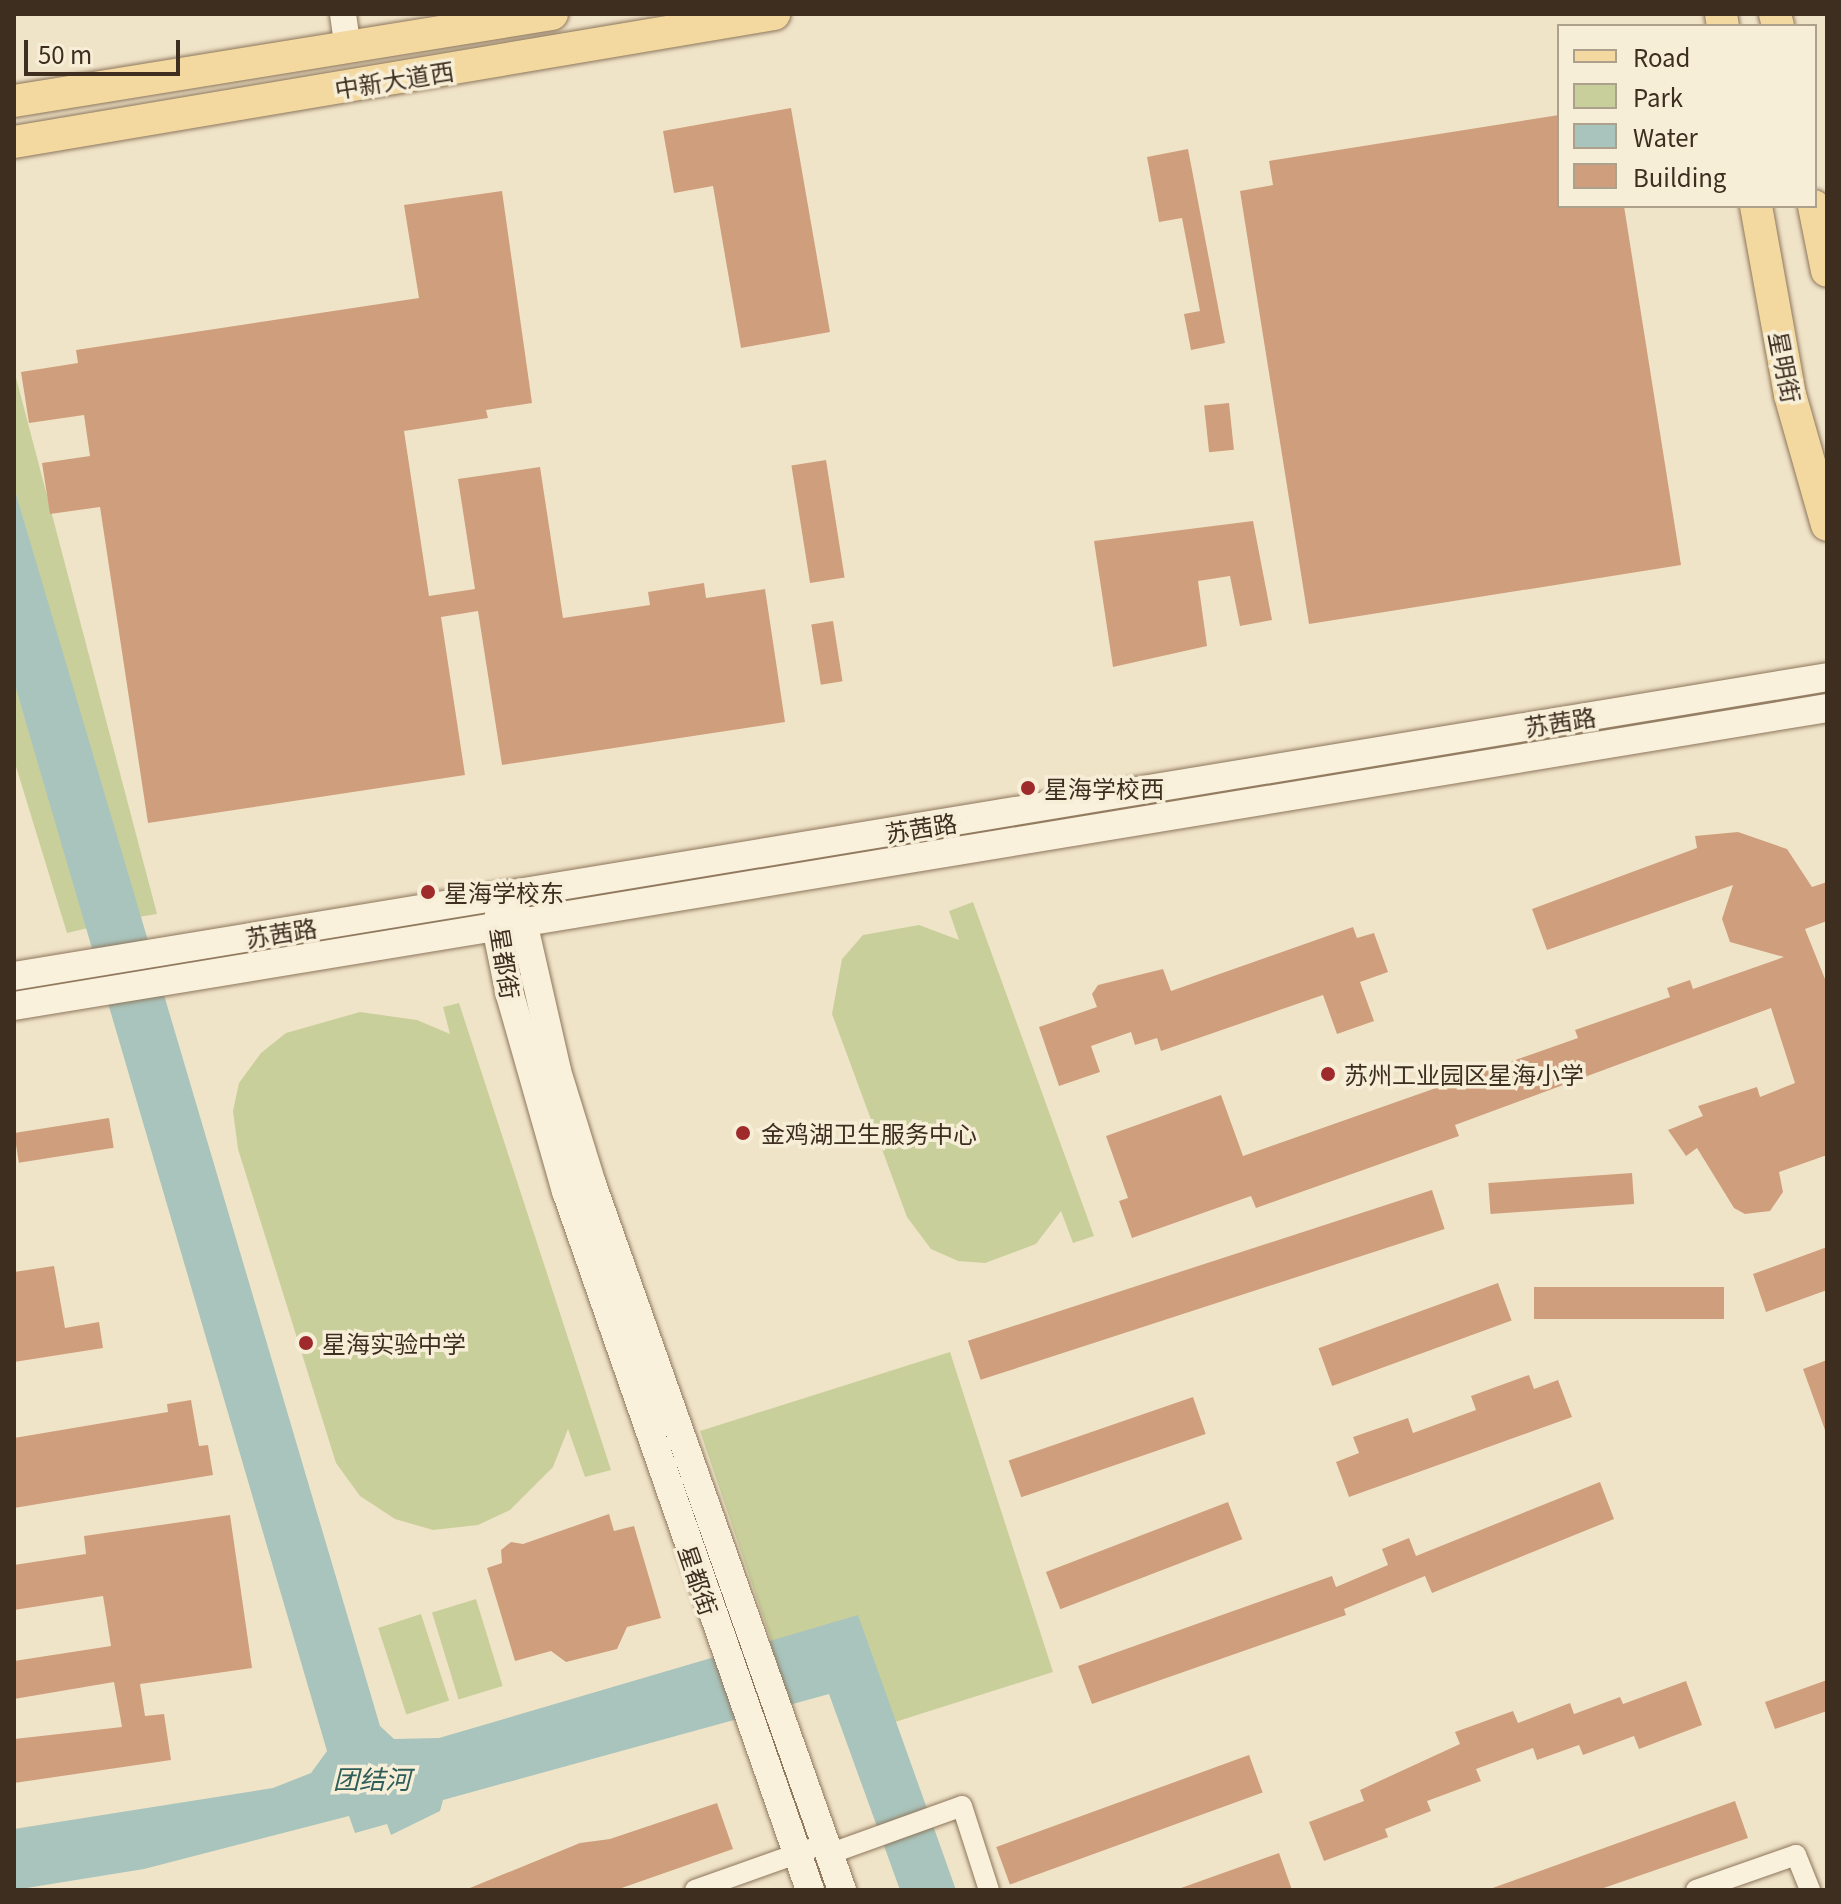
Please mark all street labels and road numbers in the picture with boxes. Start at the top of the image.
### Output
street label: 中新大道西 [332,55,456,103]
street label: 星明街 [1765,329,1807,405]
street label: 苏茜路 [1522,701,1598,741]
street label: 苏茜路 [883,807,959,847]
street label: 苏茜路 [243,912,319,952]
street label: 星都街 [486,925,526,1001]
street label: 星都街 [674,1541,724,1619]

